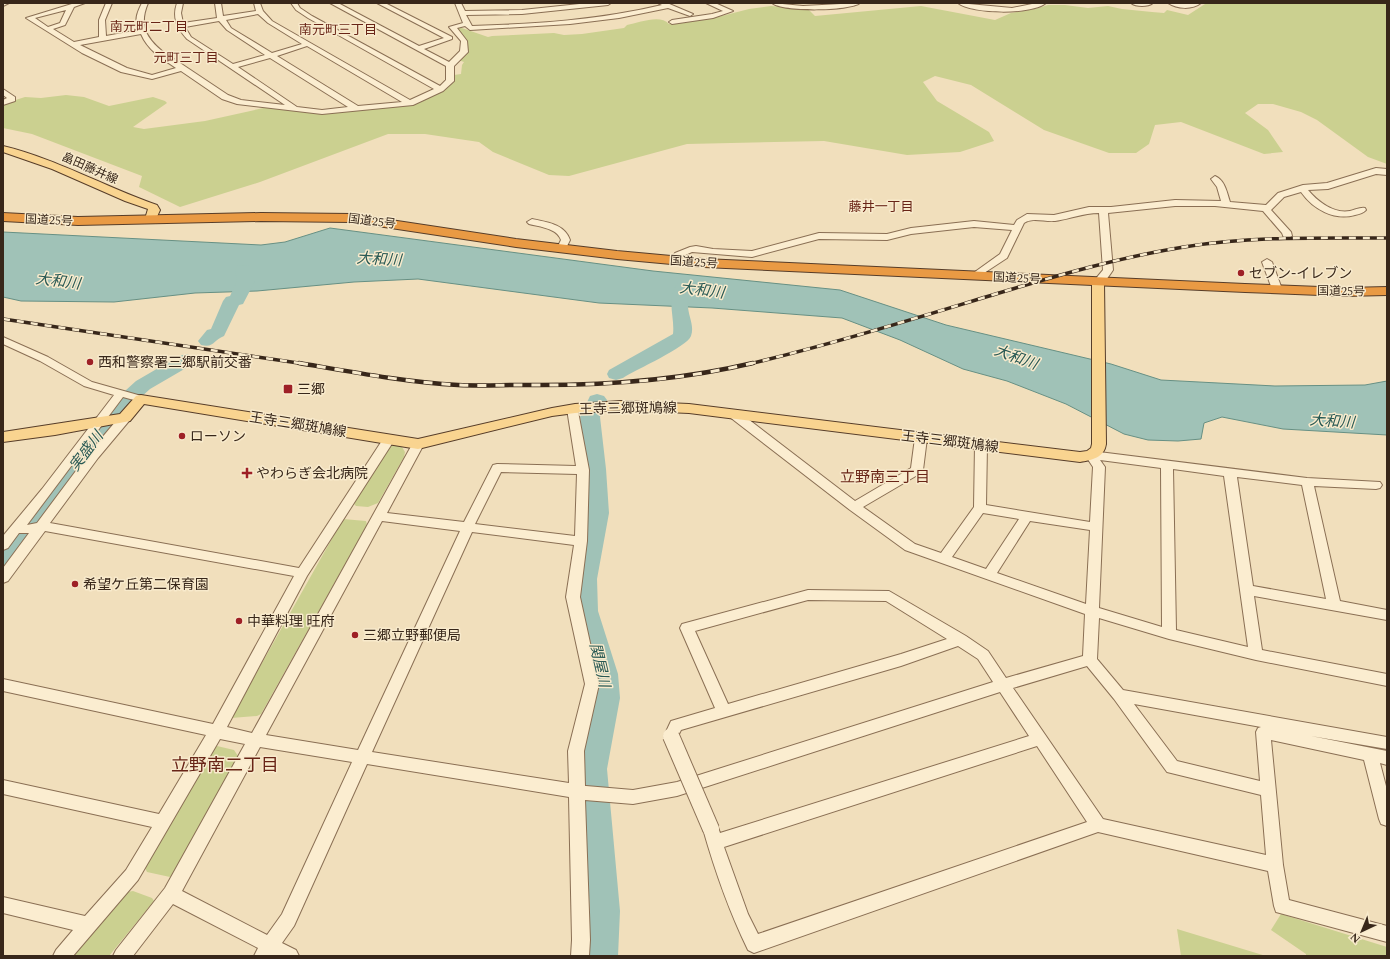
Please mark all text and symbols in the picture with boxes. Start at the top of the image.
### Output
district label: 南元町二丁目 [110,17,188,37]
district label: 南元町三丁目 [299,20,377,40]
district label: 元町三丁目 [153,48,219,68]
street label: 畠田藤井線 [59,148,121,189]
district label: 藤井一丁目 [848,197,914,217]
street label: 国道25号 [347,209,397,234]
street label: 国道25号 [25,210,73,231]
water label: 大和川 [356,247,404,272]
street label: 国道25号 [669,251,719,274]
place label: セブン-イレブン [1249,263,1352,284]
water label: 大和川 [34,267,84,296]
street label: 国道25号 [993,268,1041,289]
marker: セブン-イレブン [1236,268,1246,278]
water label: 大和川 [678,276,728,305]
street label: 国道25号 [1317,282,1365,301]
water label: 大和川 [991,339,1043,377]
place label: 西和警察署三郷駅前交番 [98,352,252,373]
marker: 西和警察署三郷駅前交番 [85,357,95,367]
place label: 三郷 [297,379,325,400]
marker: 三郷 [282,383,294,395]
street label: 王寺三郷斑鳩線 [579,397,677,420]
street label: 王寺三郷斑鳩線 [248,406,348,443]
water label: 大和川 [1309,408,1357,435]
water label: 実盛川 [64,425,110,476]
street label: 王寺三郷斑鳩線 [900,425,1000,458]
place label: ローソン [190,426,246,447]
marker: ローソン [177,431,187,441]
place label: やわらぎ会北病院 [256,463,368,484]
district label: 立野南三丁目 [840,466,930,489]
marker: やわらぎ会北病院 [241,467,253,479]
place label: 希望ケ丘第二保育園 [83,574,209,595]
marker: 希望ケ丘第二保育園 [70,579,80,589]
place label: 中華料理 旺府 [247,611,335,632]
marker: 中華料理 旺府 [234,616,244,626]
place label: 三郷立野郵便局 [363,625,461,646]
marker: 三郷立野郵便局 [350,630,360,640]
water label: 関屋川 [583,641,616,692]
district label: 立野南二丁目 [171,752,279,779]
north arrow [1342,911,1382,951]
text: N [1346,929,1365,947]

